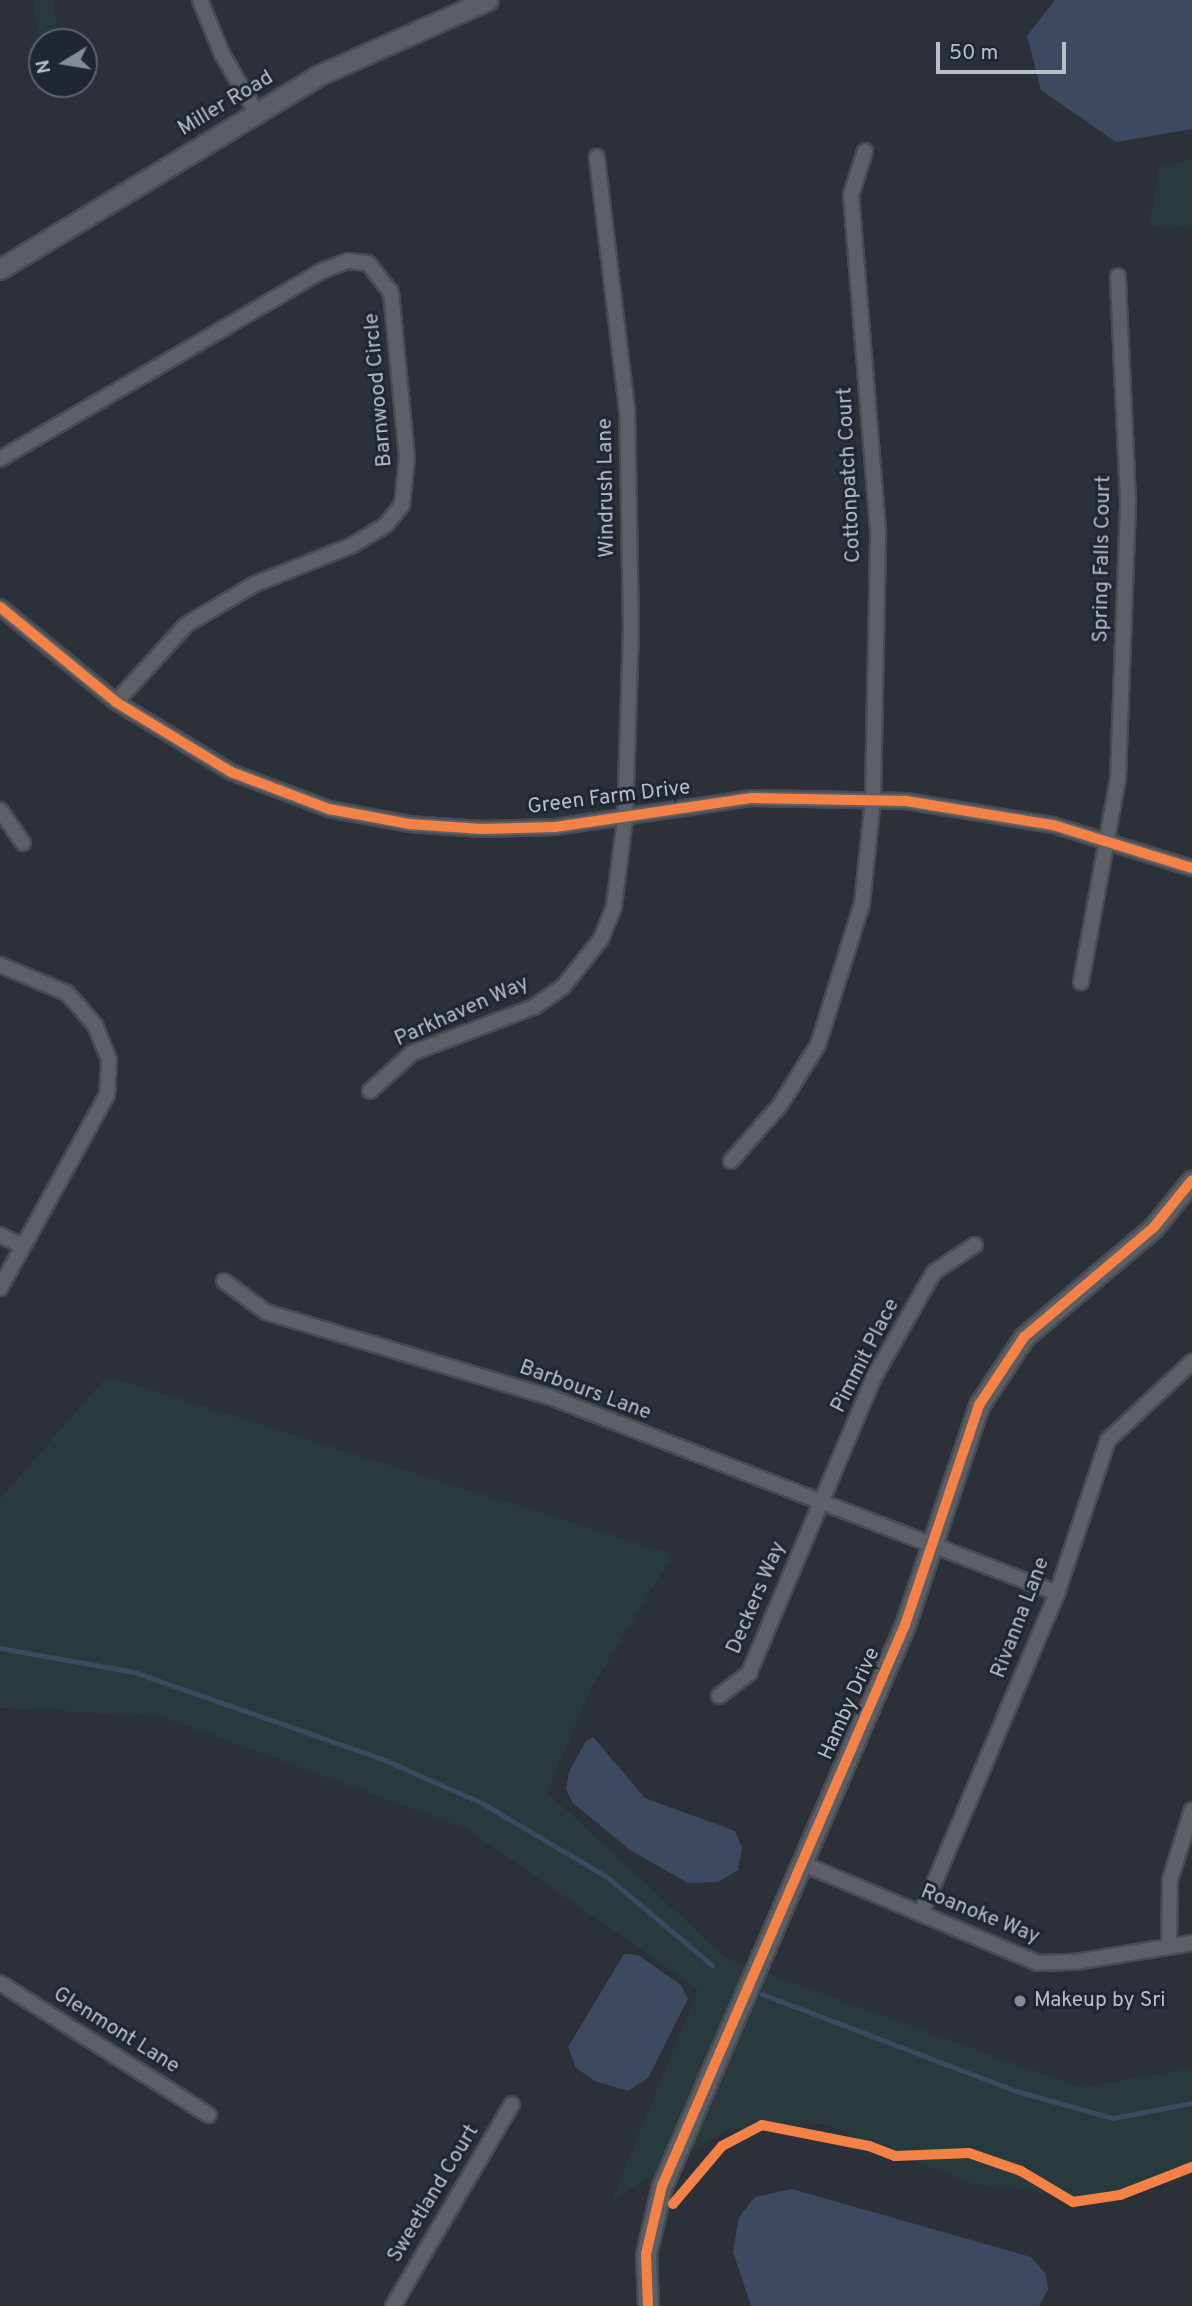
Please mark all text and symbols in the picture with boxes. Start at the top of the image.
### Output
north arrow [28,28,98,98]
scale bar [940,28,1070,72]
text: 50 m [949,40,998,67]
text: N [31,58,57,76]
street label: Miller Road [174,66,278,142]
street label: Barnwood Circle [360,312,398,468]
street label: Cottonpatch Court [833,386,867,564]
street label: Windrush Lane [593,418,621,558]
street label: Spring Falls Court [1089,475,1117,643]
street label: Green Farm Drive [526,776,692,820]
street label: Parkhaven Way [391,971,533,1053]
street label: Pimmit Place [826,1295,906,1417]
street label: Barbours Lane [516,1355,654,1427]
street label: Deckers Way [722,1538,792,1658]
street label: Rivanna Lane [986,1554,1056,1682]
street label: Hamby Drive [814,1644,886,1764]
street label: Roanoke Way [917,1880,1043,1950]
street label: Glenmont Lane [48,1982,184,2080]
place label: Makeup by Sri [1034,1988,1166,2014]
marker: Makeup by Sri [1012,1993,1028,2009]
street label: Sweetland Court [383,2120,485,2268]

